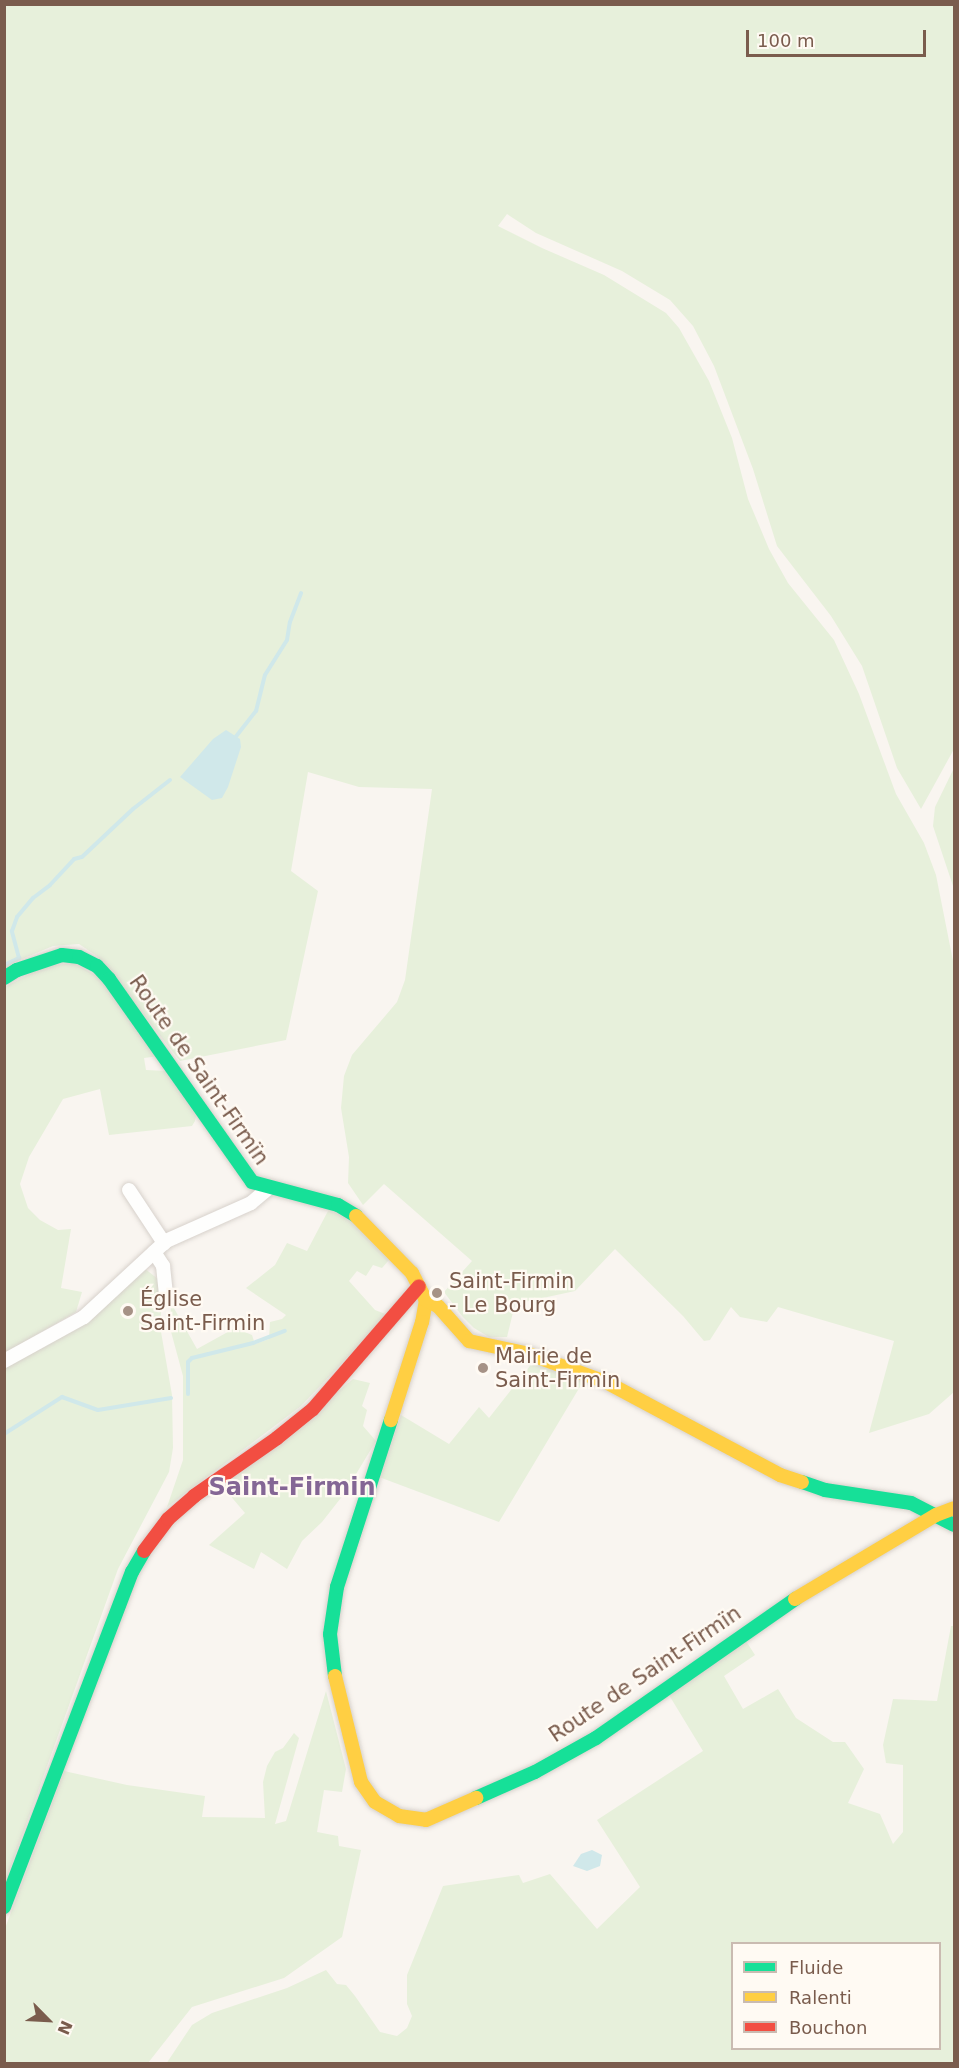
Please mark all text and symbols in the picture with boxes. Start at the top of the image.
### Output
scale bar [749,18,929,56]
text: 100 m [757,30,815,51]
street label: Route de Saint-Firmïn [124,970,274,1170]
place label: Saint-Firmin - Le Bourg [449,1268,574,1318]
place label: Église Saint-Firmin [140,1286,265,1336]
marker: Saint-Firmin - Le Bourg [430,1286,444,1300]
marker: Église Saint-Firmin [121,1304,135,1318]
place label: Mairie de Saint-Firmin [495,1343,620,1393]
marker: Mairie de Saint-Firmin [476,1361,490,1375]
district label: Saint-Firmin [208,1474,376,1502]
street label: Route de Saint-Firmïn [544,1600,746,1748]
legend [731,1942,941,2050]
text: Fluide [789,1957,843,1978]
text: Ralenti [789,1987,852,2008]
north arrow [18,1990,78,2050]
text: Bouchon [789,2017,868,2038]
text: N [54,2018,76,2037]

